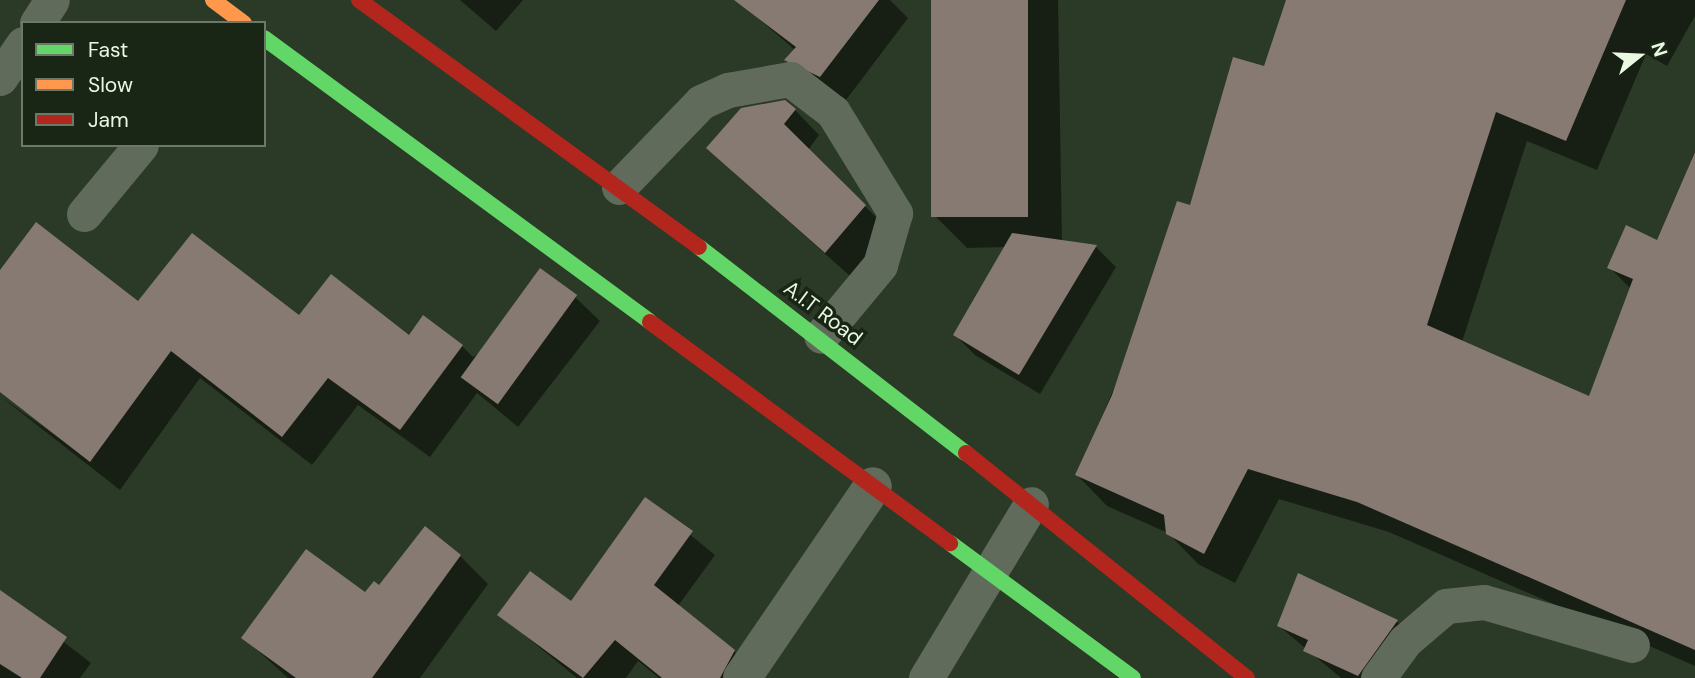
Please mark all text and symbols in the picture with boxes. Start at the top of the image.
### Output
legend [21,21,266,147]
north arrow [1604,21,1674,91]
text: Fast [88,36,128,64]
text: N [1645,39,1673,60]
text: Slow [88,71,133,99]
text: Jam [88,106,129,134]
street label: A.I.T Road [779,275,867,351]

